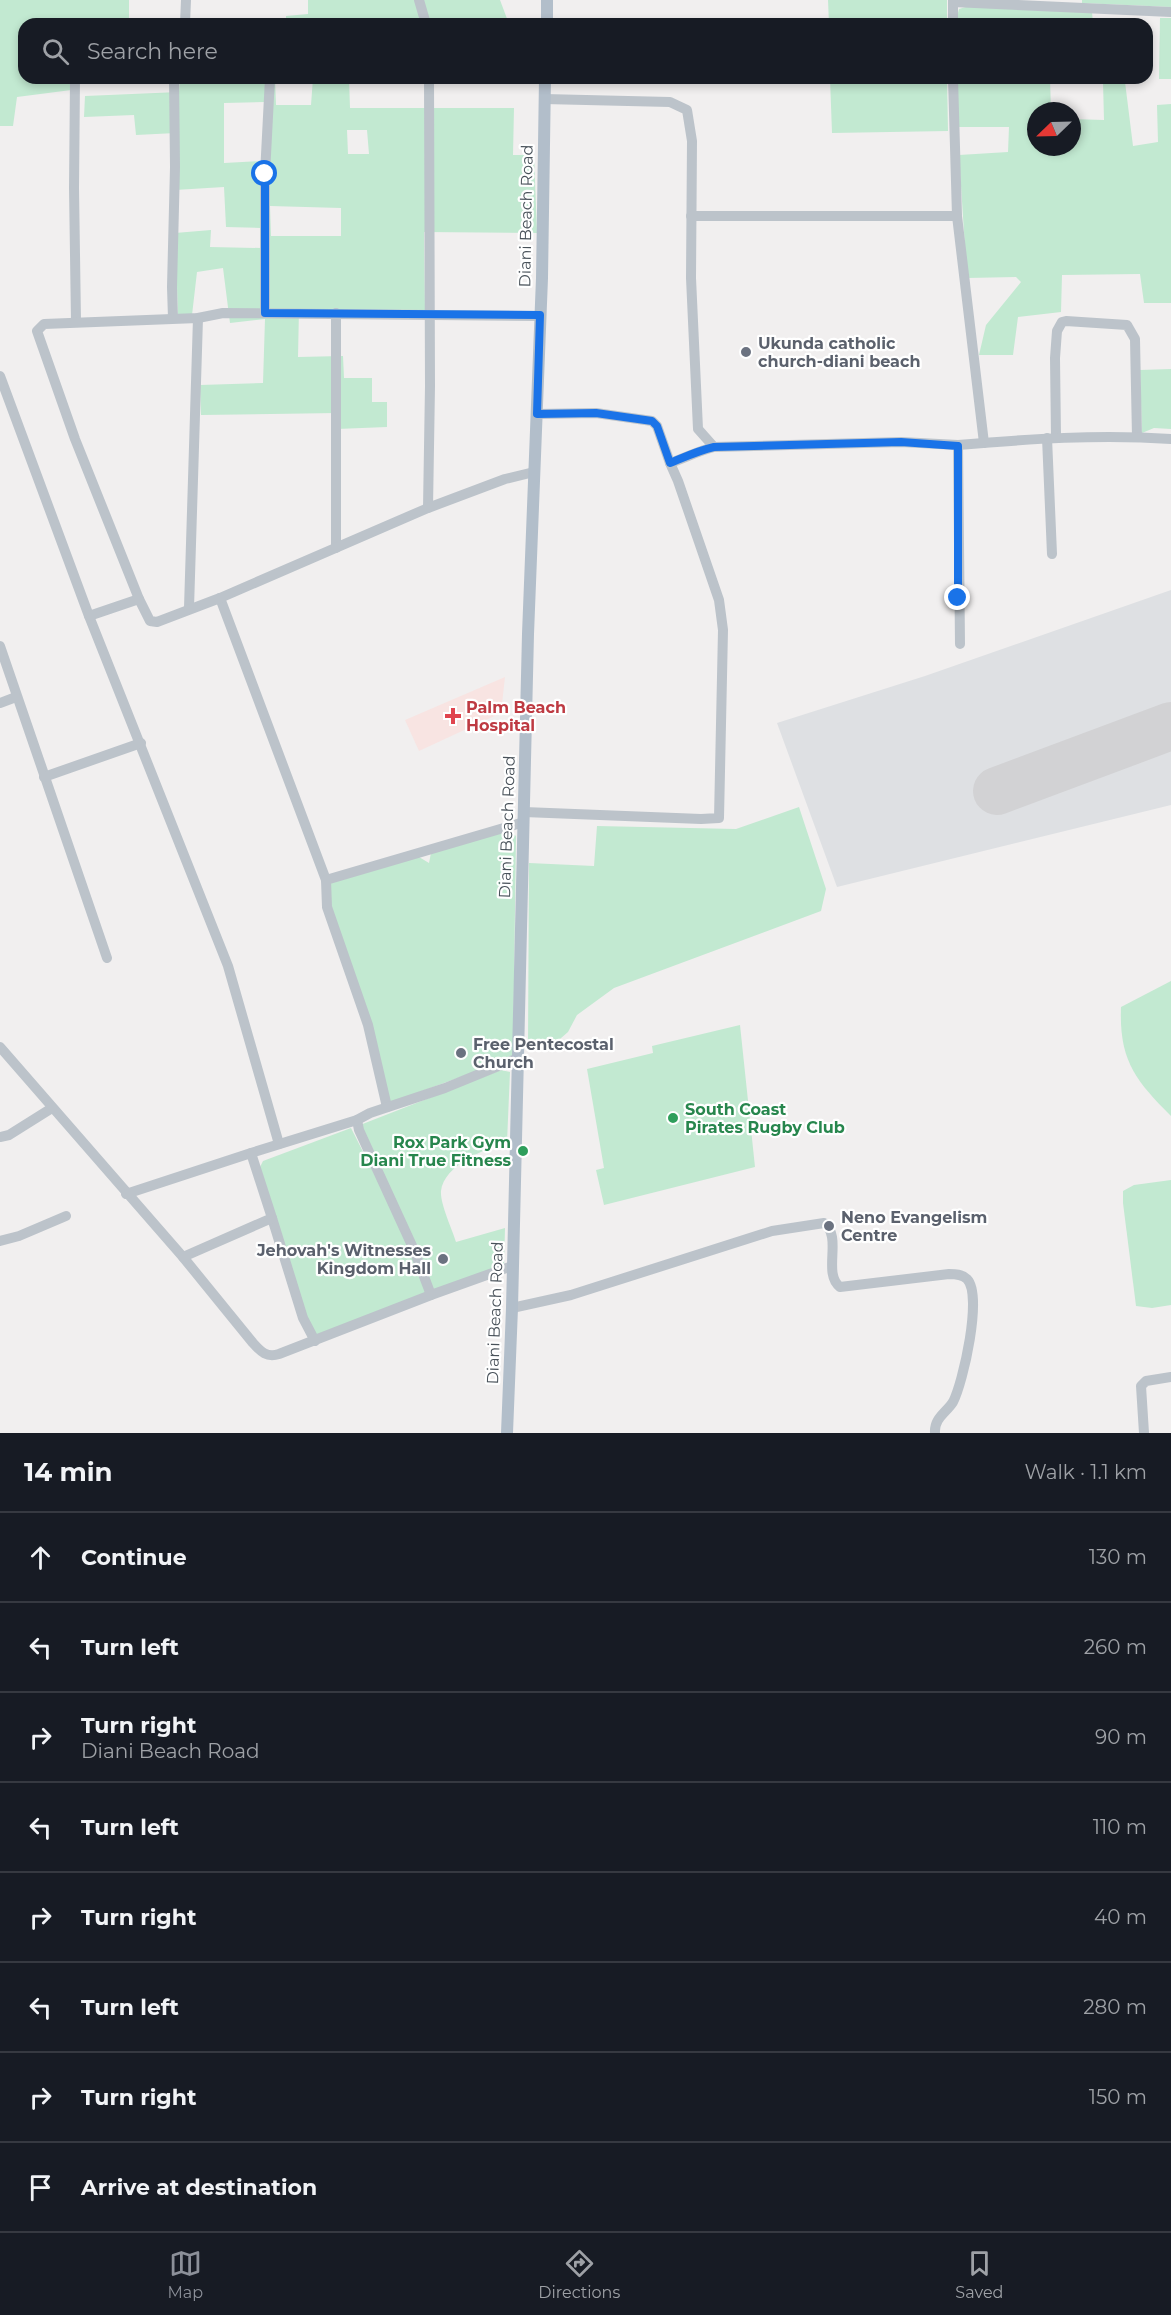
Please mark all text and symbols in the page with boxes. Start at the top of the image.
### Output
search box [18,18,1153,84]
icon: search [39,35,72,68]
text: Search here [87,38,218,65]
north arrow [1027,102,1081,156]
street label: Diani Beach Road [515,144,537,288]
route start [251,160,277,186]
place label: Ukunda catholic church-diani beach [758,334,920,371]
marker: Ukunda catholic church-diani beach [739,345,753,359]
route end [944,584,970,610]
place label: Palm Beach Hospital [466,698,566,735]
marker: Palm Beach Hospital [444,707,462,725]
street label: Diani Beach Road [495,755,519,899]
place label: Free Pentecostal Church [473,1035,614,1072]
marker: Free Pentecostal Church [454,1046,468,1060]
place label: South Coast Pirates Rugby Club [685,1100,845,1137]
marker: South Coast Pirates Rugby Club [666,1111,680,1125]
place label: Rox Park Gym Diani True Fitness [360,1133,511,1170]
marker: Rox Park Gym Diani True Fitness [516,1144,530,1158]
place label: Neno Evangelism Centre [841,1208,987,1245]
marker: Neno Evangelism Centre [822,1219,836,1233]
place label: Jehovah's Witnesses Kingdom Hall [256,1241,432,1278]
street label: Diani Beach Road [483,1241,507,1385]
marker: Jehovah's Witnesses Kingdom Hall [436,1252,450,1266]
text: 14 min [24,1456,113,1488]
text: Walk · 1.1 km [1025,1460,1147,1484]
icon: ahead [24,1541,57,1574]
text: Continue [81,1544,187,1571]
text: 130 m [1089,1545,1147,1569]
icon: left [24,1631,57,1664]
text: Turn left [81,1634,179,1661]
text: 260 m [1084,1635,1147,1659]
text: Turn right [81,1712,196,1739]
icon: right [24,1721,57,1754]
text: 90 m [1095,1725,1147,1749]
text: Diani Beach Road [81,1739,260,1763]
icon: left [24,1811,57,1844]
text: Turn left [81,1814,179,1841]
text: 110 m [1093,1815,1147,1839]
icon: right [24,1901,57,1934]
text: Turn right [81,1904,196,1931]
text: 40 m [1094,1905,1147,1929]
icon: left [24,1991,57,2024]
text: Turn left [81,1994,179,2021]
text: 280 m [1083,1995,1147,2019]
icon: right [24,2081,57,2114]
text: Turn right [81,2084,196,2111]
text: 150 m [1089,2085,1147,2109]
icon: arrive [24,2171,57,2204]
text: Arrive at destination [81,2174,317,2201]
tab: Map [168,2247,203,2302]
tab: Directions [538,2247,620,2302]
tab: Saved [955,2247,1003,2302]

